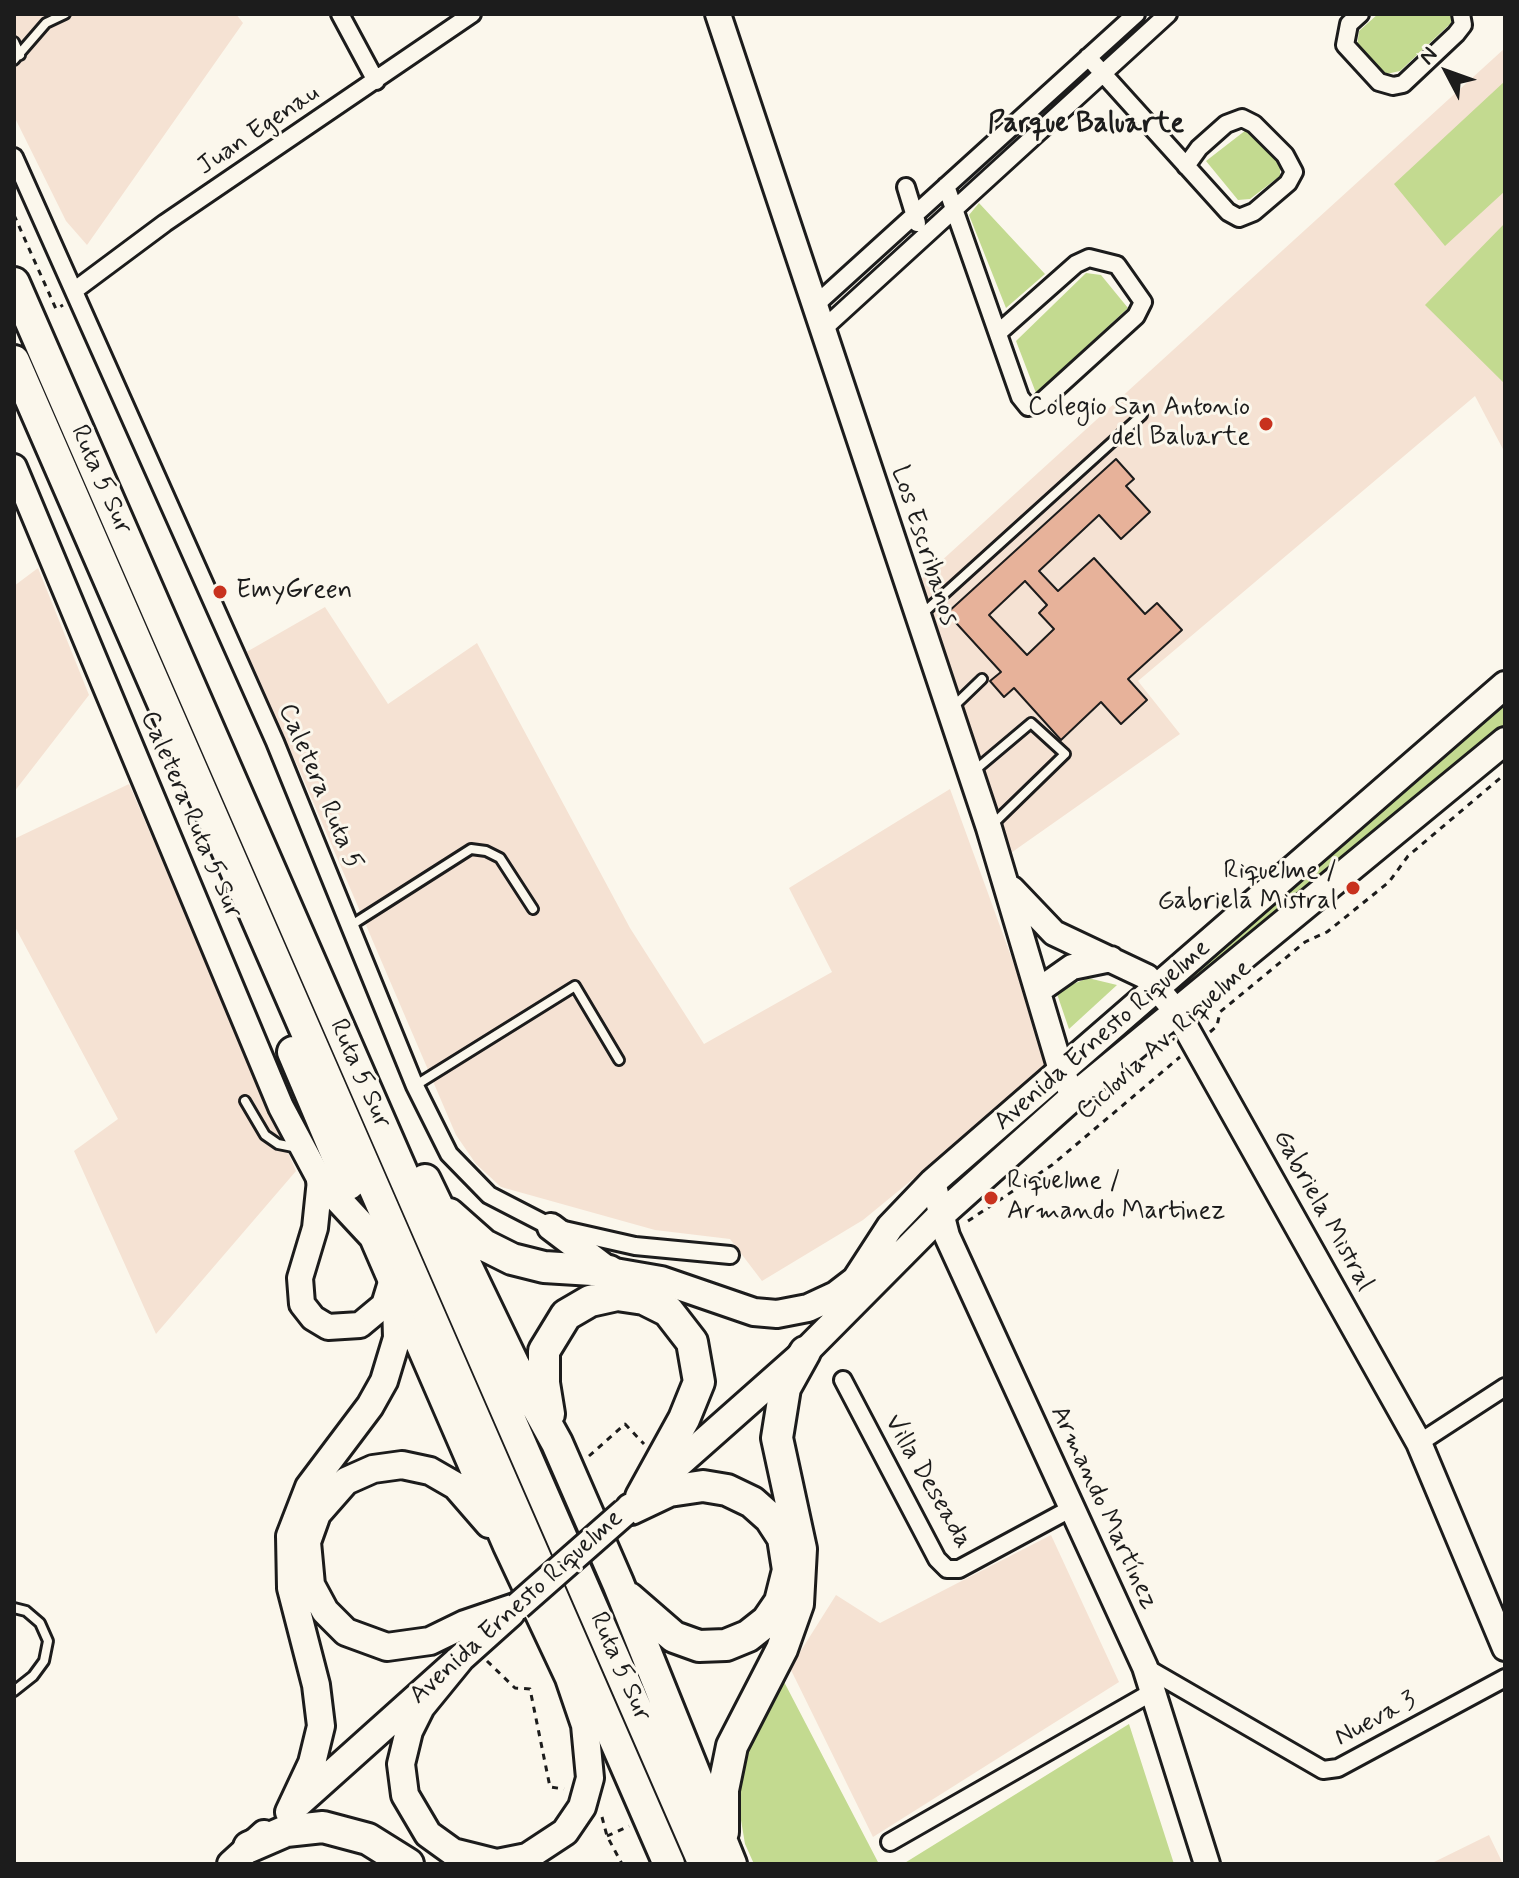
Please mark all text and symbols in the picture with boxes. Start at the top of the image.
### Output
north arrow [1407,32,1487,112]
text: N [1414,42,1444,71]
street label: Juan Egenau [192,79,326,183]
district label: Parque Baluarte [988,108,1184,142]
place label: Colegio San Antonio del Baluarte [1028,393,1250,454]
marker: Colegio San Antonio del Baluarte [1257,415,1275,433]
street label: Ruta 5 Sur [62,421,138,539]
street label: Los Escribanos [883,462,963,630]
place label: EmyGreen [236,576,352,608]
marker: EmyGreen [211,583,229,601]
street label: Caletera Ruta 5 [270,699,368,875]
street label: Caletera Ruta 5 Sur [132,707,248,923]
place label: Riquelme / Gabriela Mistral [1158,857,1337,918]
marker: Riquelme / Gabriela Mistral [1344,879,1362,897]
street label: Avenida Ernesto Riquelme [988,934,1218,1138]
street label: Ciclovía Av. Riquelme [1071,954,1259,1128]
street label: Ruta 5 Sur [321,1015,397,1133]
street label: Gabriela Mistral [1265,1125,1379,1297]
place label: Riquelme / Armando Martinez [1007,1167,1225,1228]
marker: Riquelme / Armando Martinez [982,1189,1000,1207]
street label: Armando Martínez [1042,1401,1164,1615]
street label: Villa Deseada [876,1410,978,1554]
street label: Avenida Ernesto Riquelme [404,1504,630,1712]
street label: Ruta 5 Sur [581,1608,657,1726]
street label: Nueva 3 [1330,1686,1422,1754]

